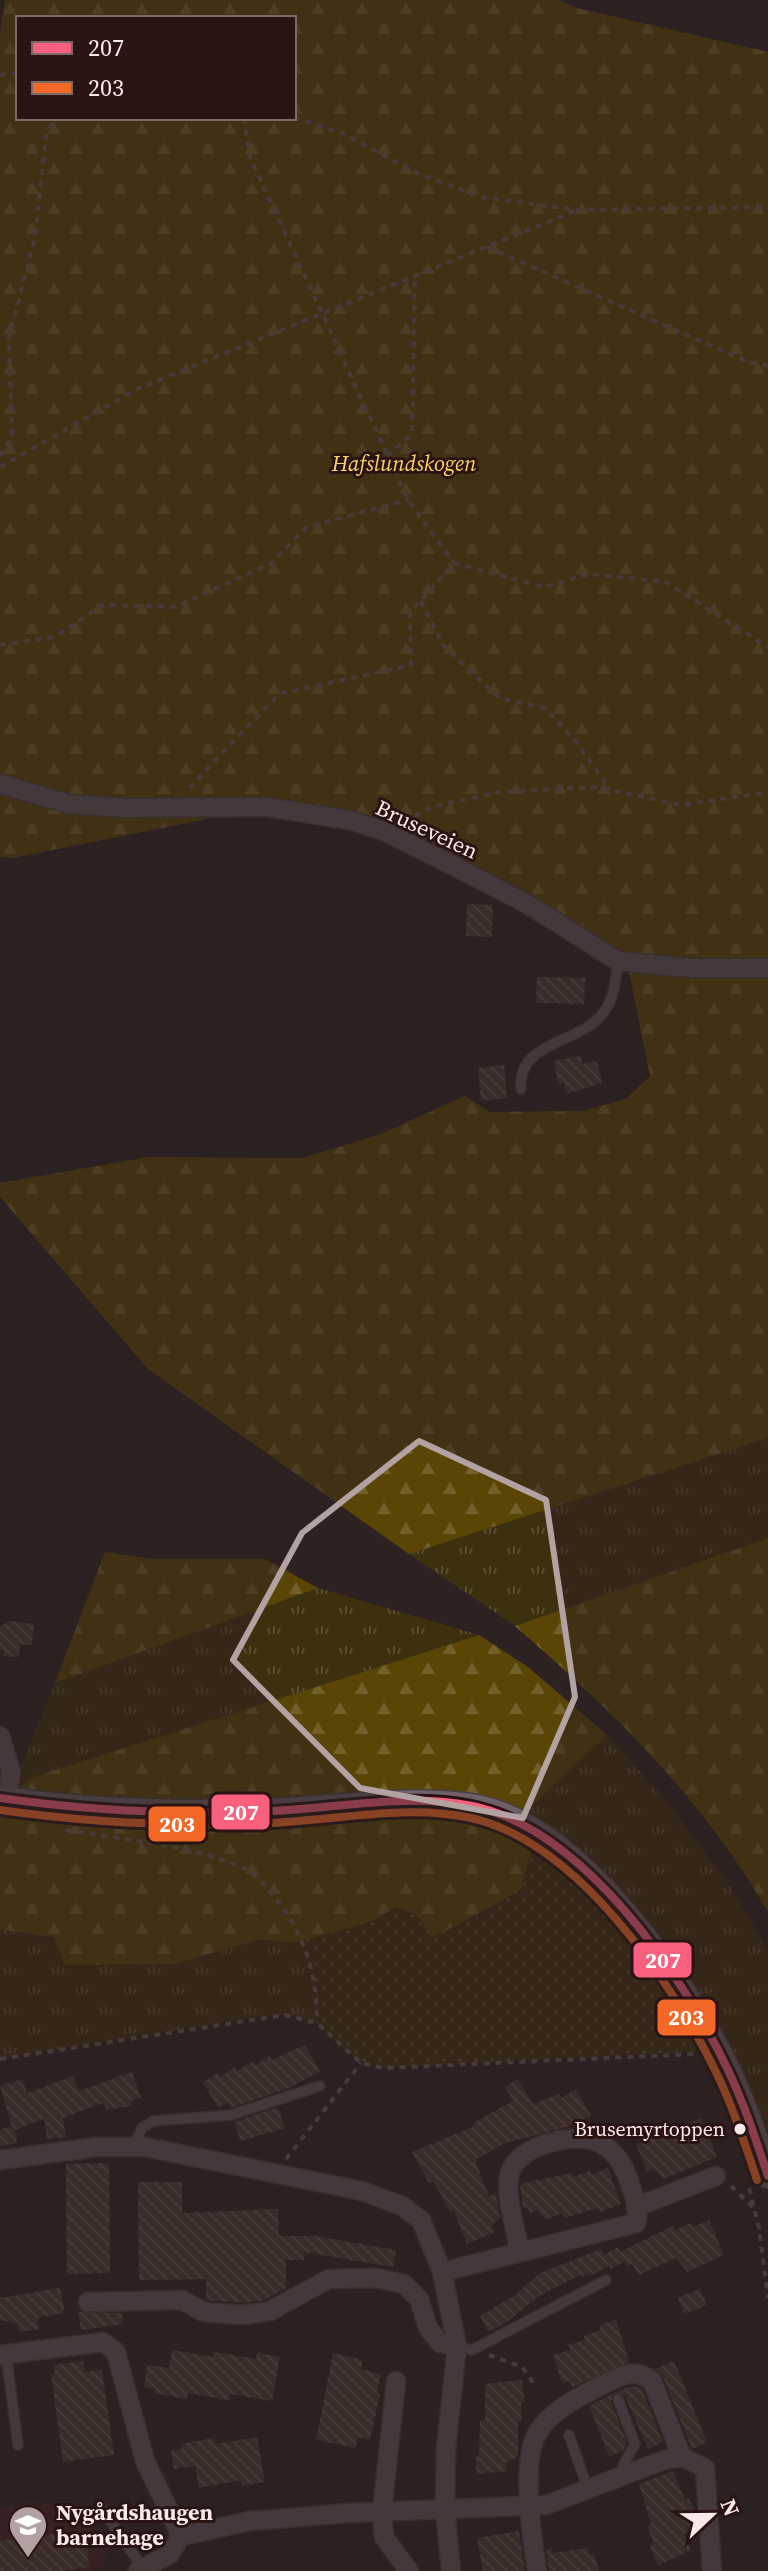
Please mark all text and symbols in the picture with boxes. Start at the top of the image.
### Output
legend [16,16,296,120]
text: 207 [88,31,124,64]
text: 203 [88,71,124,104]
park label: Hafslundskogen [331,448,477,478]
street label: Bruseveien [371,792,483,866]
line badge: 207 [210,1793,271,1831]
text: 207 [223,1797,259,1827]
line badge: 203 [147,1805,207,1843]
text: 203 [159,1809,195,1839]
line badge: 207 [632,1941,693,1979]
text: 207 [645,1945,681,1975]
line badge: 203 [656,1998,717,2037]
text: 203 [668,2002,704,2032]
place label: Brusemyrtoppen [574,2115,725,2143]
marker: Brusemyrtoppen [732,2121,748,2137]
north arrow [672,2475,752,2555]
text: N [714,2494,747,2521]
place label: Nygårdshaugen barnehage [56,2497,214,2552]
school or university icon: Nygårdshaugen barnehage [7,2504,49,2559]

